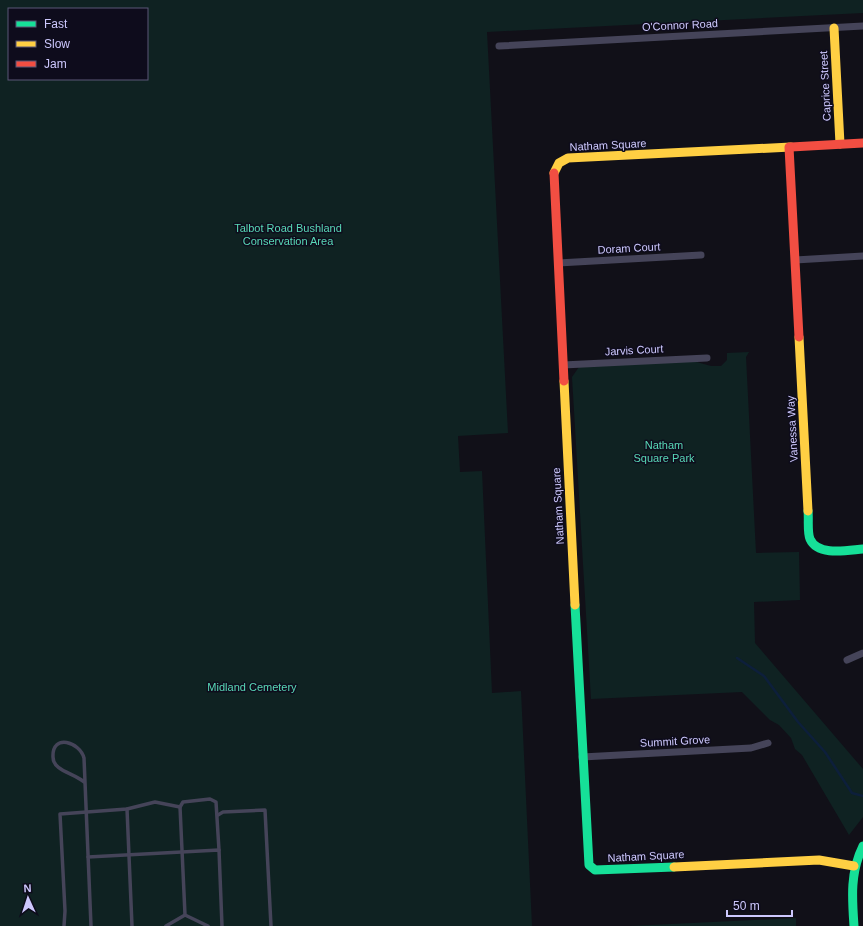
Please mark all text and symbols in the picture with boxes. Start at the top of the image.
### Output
legend [8,8,148,80]
text: Fast [44,17,68,31]
street label: O'Connor Road [642,17,718,33]
text: Slow [44,37,70,51]
street label: Caprice Street [817,51,833,121]
text: Jam [44,57,67,71]
street label: Natham Square [569,137,647,153]
park label: Talbot Road Bushland Conservation Area [234,222,342,247]
street label: Doram Court [597,240,661,256]
street label: Jarvis Court [604,342,664,358]
street label: Vanessa Way [784,395,800,463]
park label: Natham Square Park [633,439,695,464]
street label: Natham Square [550,467,566,545]
park label: Midland Cemetery [207,681,297,693]
street label: Summit Grove [640,733,710,749]
street label: Natham Square [607,848,685,864]
north arrow [8,878,48,918]
text: N [23,882,32,894]
scale bar [727,892,792,918]
text: 50 m [733,899,760,913]

